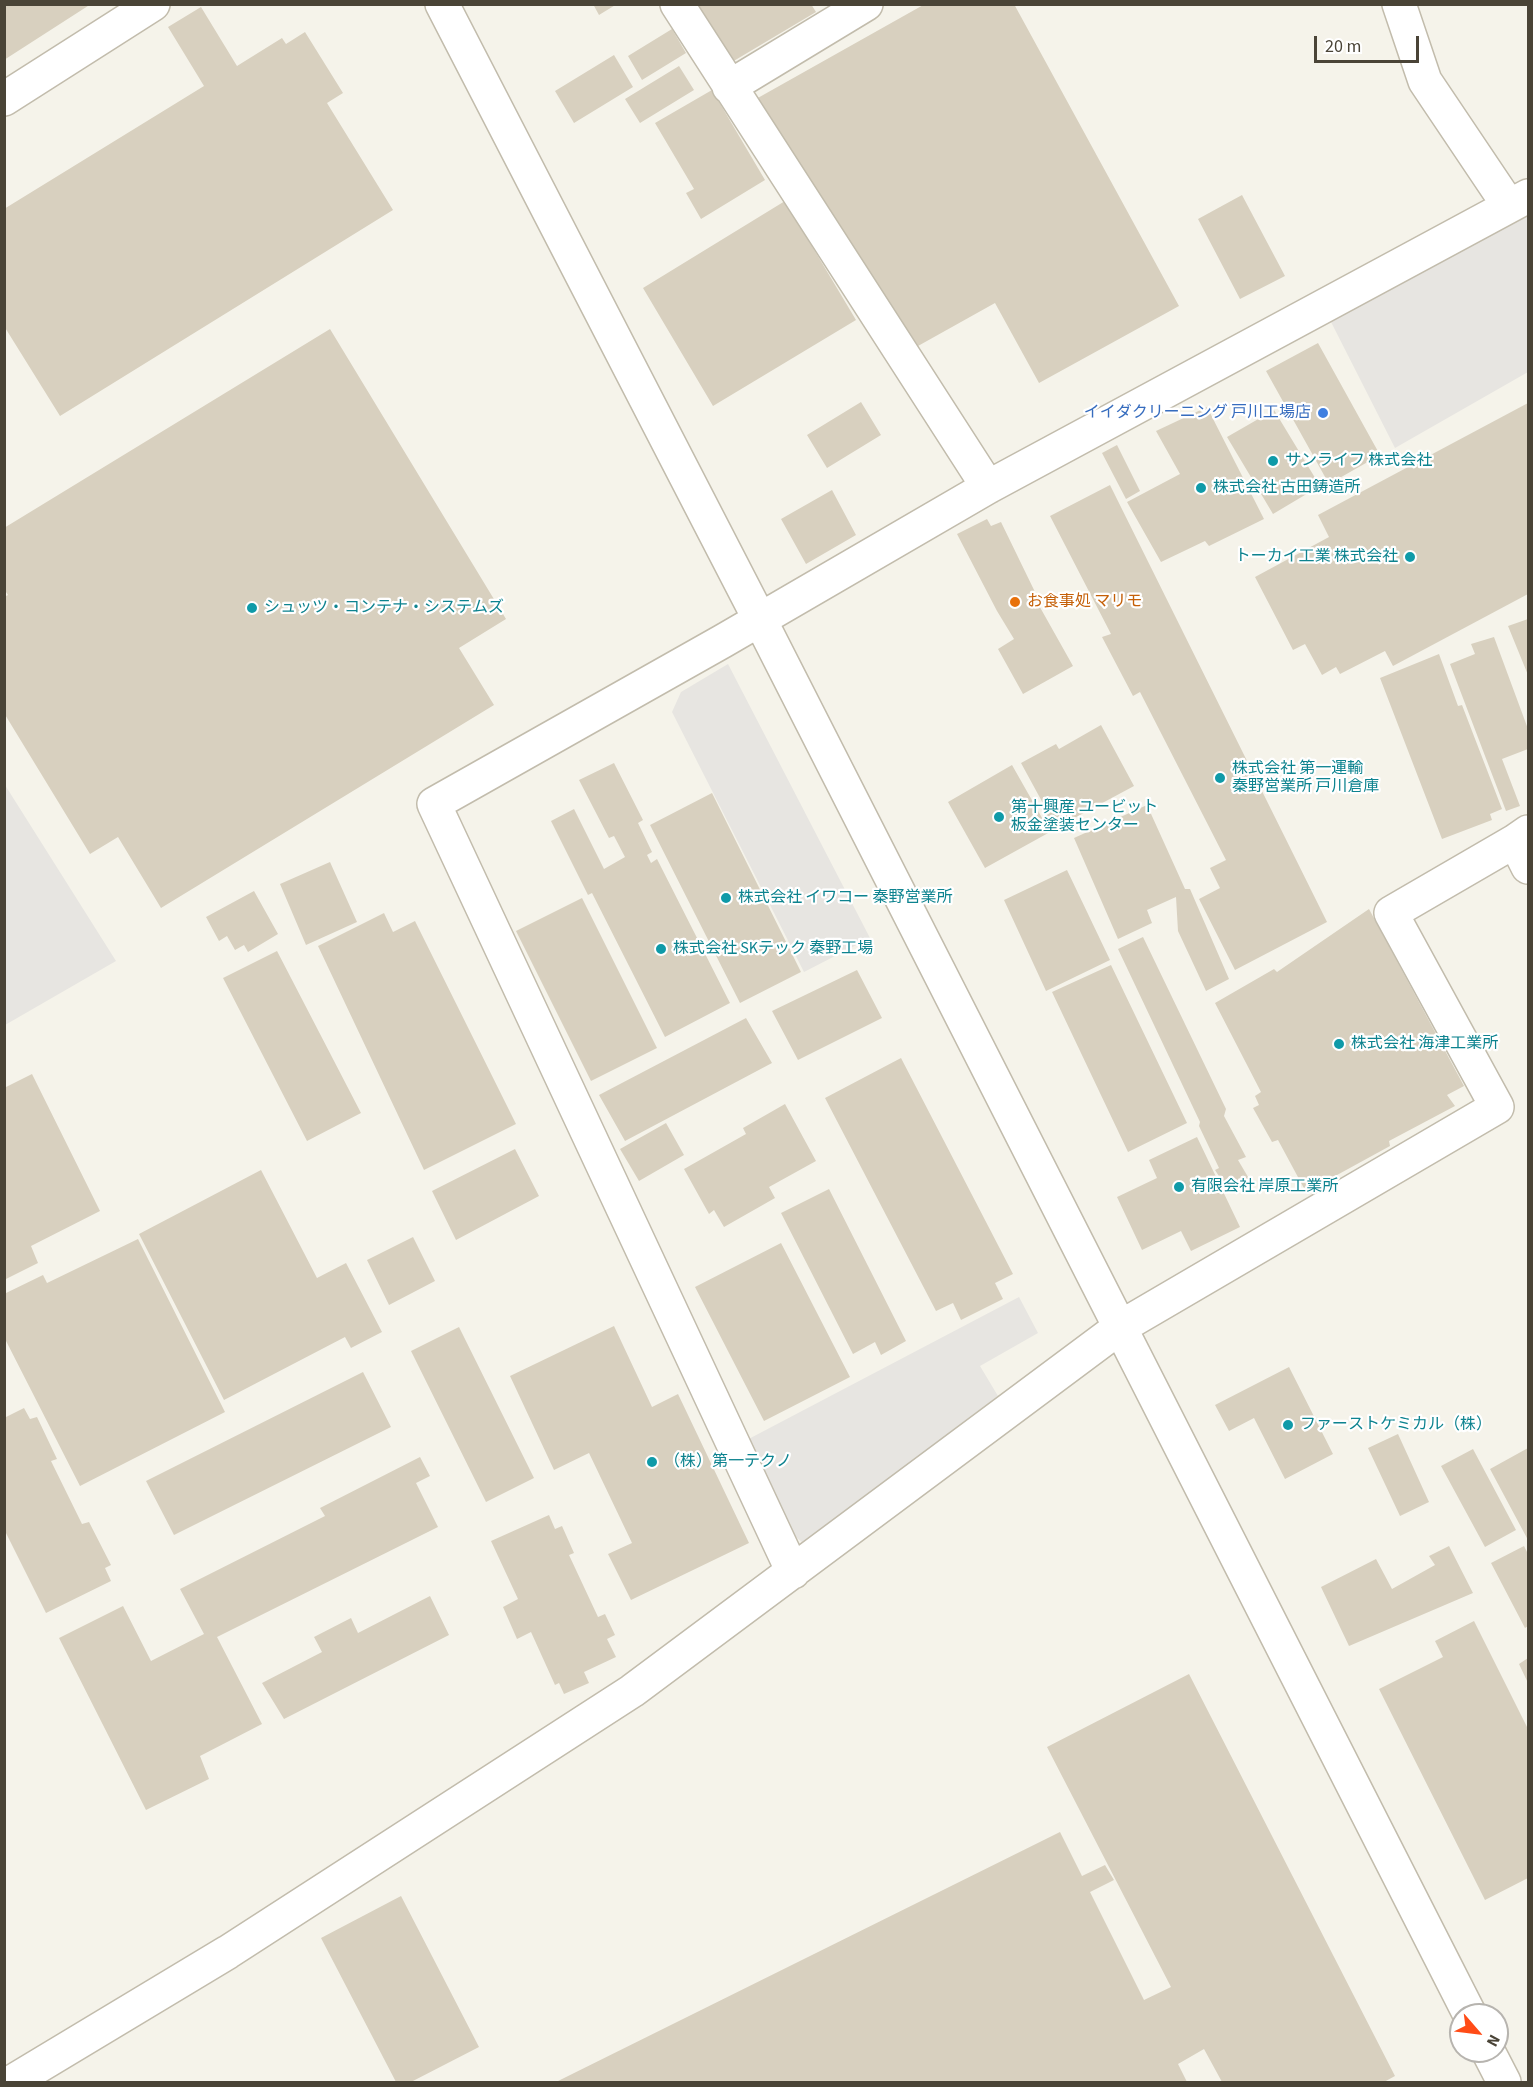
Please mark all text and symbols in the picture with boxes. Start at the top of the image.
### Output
scale bar [1317,24,1422,62]
text: 20 m [1325,34,1361,59]
place label: イイダクリーニング 戸川工場店 [1084,403,1311,423]
marker: イイダクリーニング 戸川工場店 [1316,406,1330,420]
place label: サンライフ 株式会社 [1285,451,1432,471]
marker: サンライフ 株式会社 [1266,454,1280,468]
place label: 株式会社 古田鋳造所 [1213,478,1360,498]
marker: 株式会社 古田鋳造所 [1194,481,1208,495]
place label: トーカイ工業 株式会社 [1235,547,1398,567]
marker: トーカイ工業 株式会社 [1403,550,1417,564]
place label: お食事処 マリモ [1027,592,1142,612]
marker: お食事処 マリモ [1008,595,1022,609]
place label: シュッツ・コンテナ・システムズ [264,598,504,618]
marker: シュッツ・コンテナ・システムズ [245,601,259,615]
place label: 株式会社 第一運輸 秦野営業所 戸川倉庫 [1232,759,1379,797]
marker: 株式会社 第一運輸 秦野営業所 戸川倉庫 [1213,771,1227,785]
place label: 第十興産 ユービット 板金塗装センター [1011,798,1158,836]
marker: 第十興産 ユービット 板金塗装センター [992,810,1006,824]
place label: 株式会社 イワコー 秦野営業所 [738,888,952,908]
marker: 株式会社 イワコー 秦野営業所 [719,891,733,905]
place label: 株式会社 SKテック 秦野工場 [673,939,873,959]
marker: 株式会社 SKテック 秦野工場 [654,942,668,956]
place label: 株式会社 海津工業所 [1351,1034,1498,1054]
marker: 株式会社 海津工業所 [1332,1037,1346,1051]
place label: 有限会社 岸原工業所 [1191,1177,1338,1197]
marker: 有限会社 岸原工業所 [1172,1180,1186,1194]
place label: ファーストケミカル（株） [1300,1415,1492,1435]
marker: ファーストケミカル（株） [1281,1418,1295,1432]
place label: （株）第一テクノ [664,1452,792,1472]
marker: （株）第一テクノ [645,1455,659,1469]
north arrow [1449,2003,1509,2063]
text: N [1481,2031,1505,2050]

